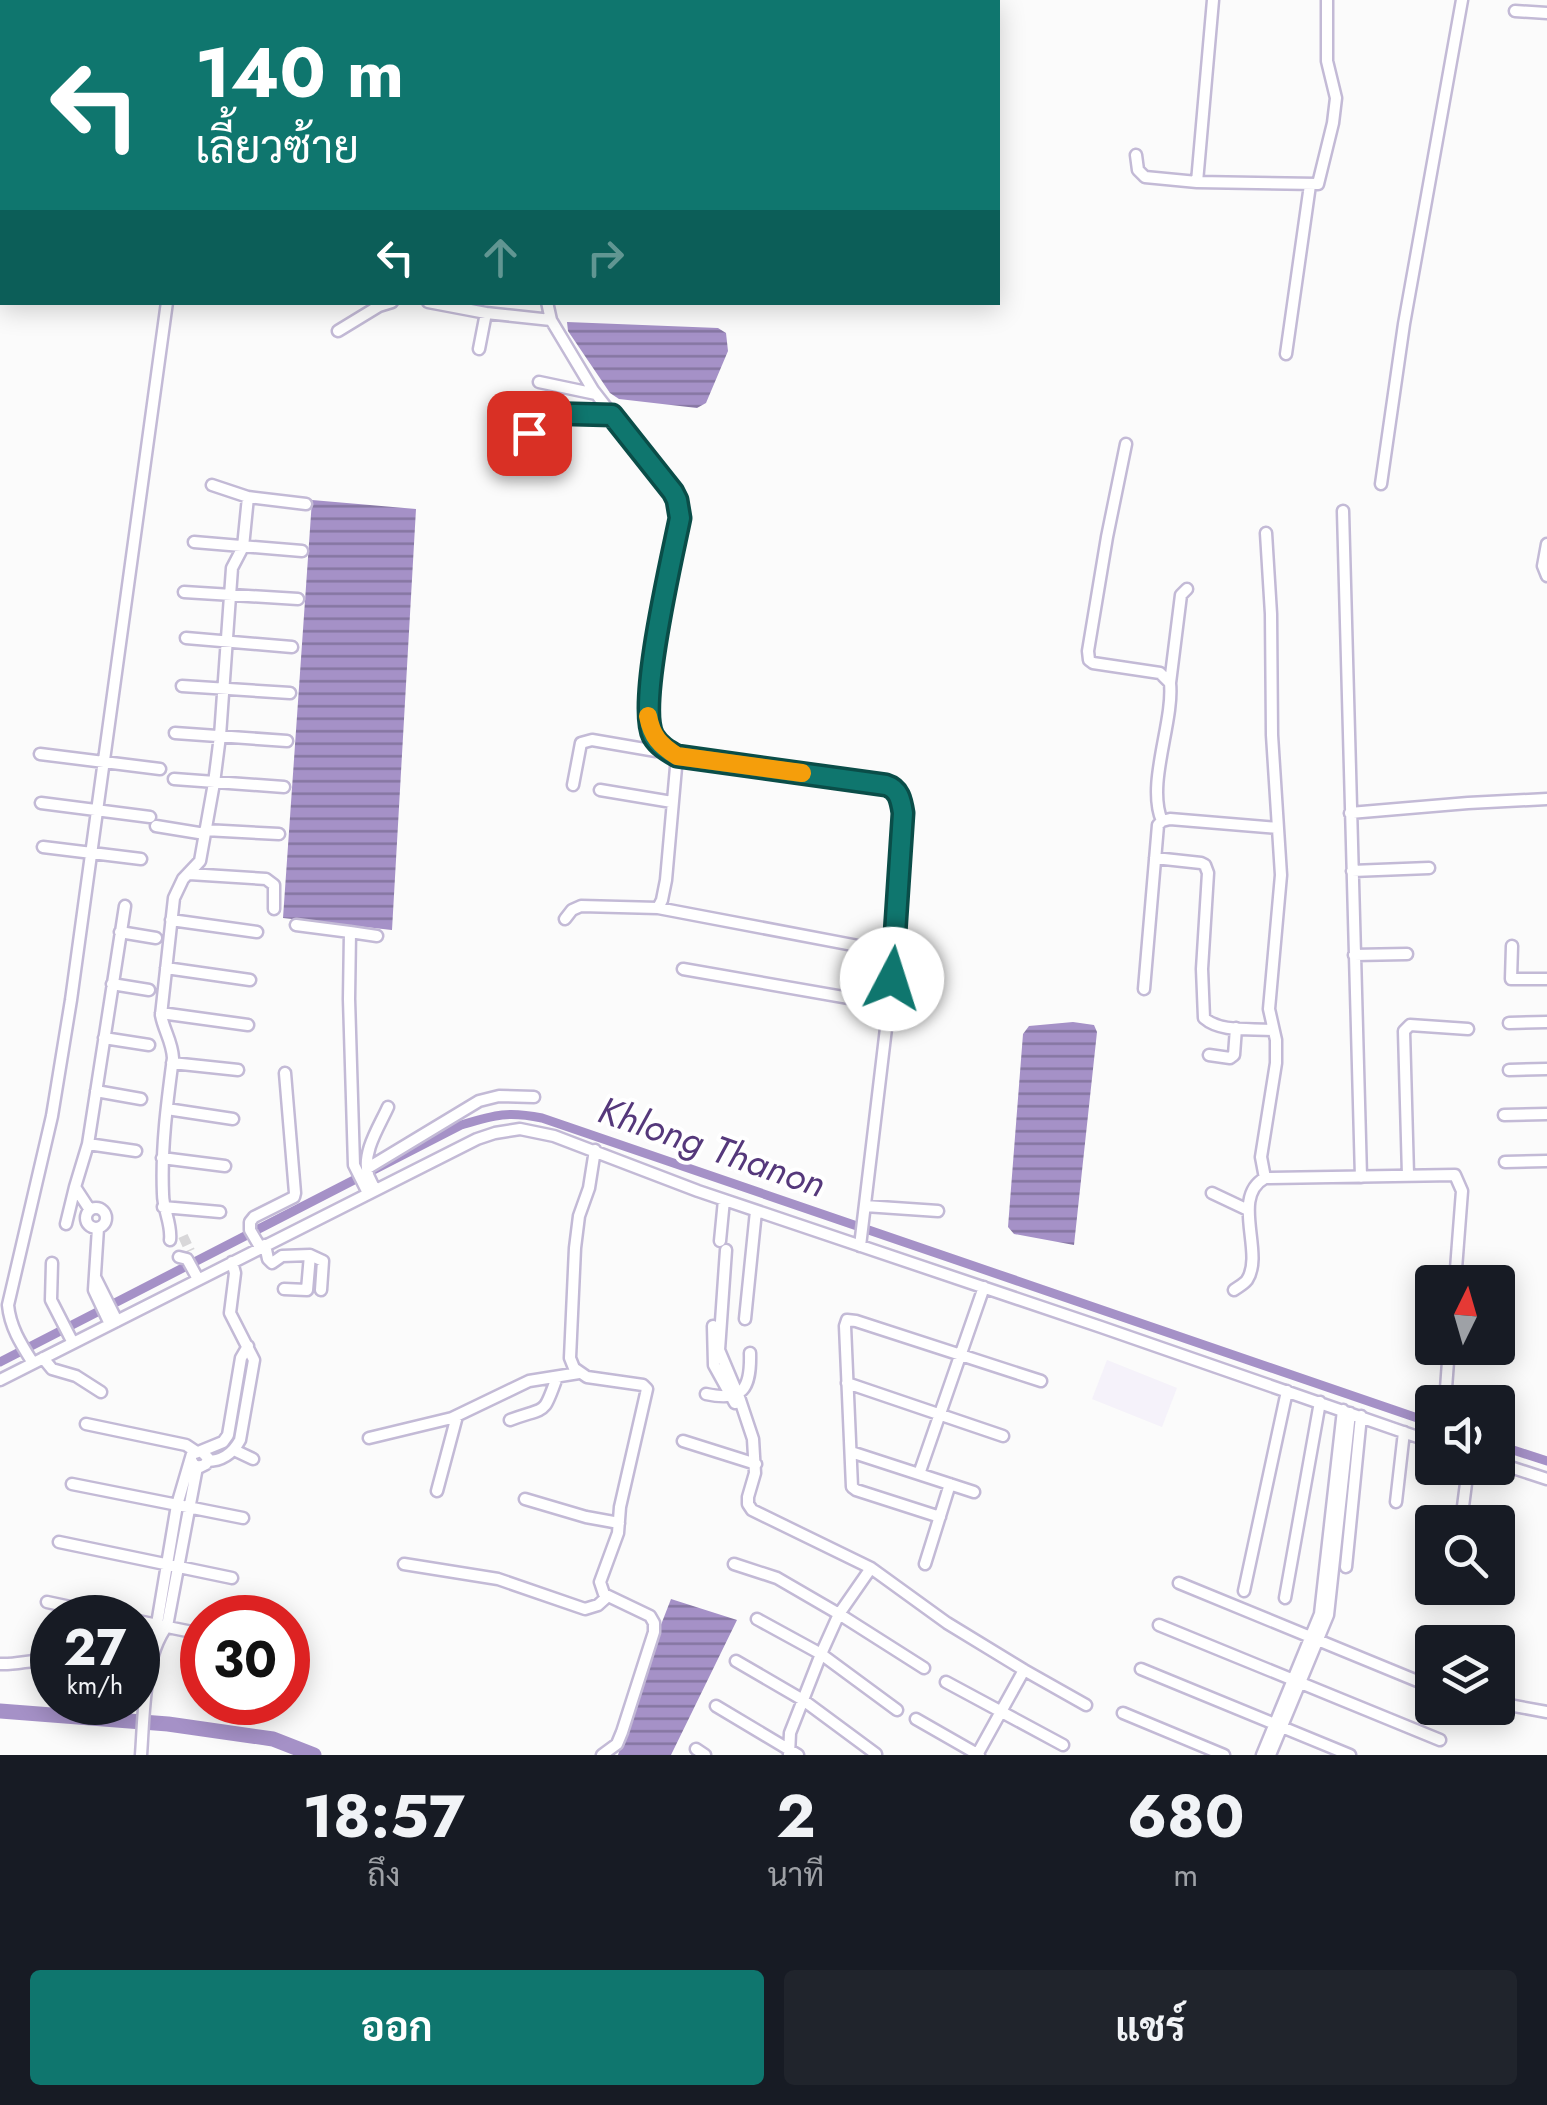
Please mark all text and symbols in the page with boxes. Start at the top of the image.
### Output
text: 140 m [195,22,404,123]
icon: left [30,40,160,170]
text: เลี้ยวซ้าย [195,115,359,180]
icon: left [368,230,423,285]
icon: ahead [473,230,528,285]
icon: right [578,230,633,285]
pin [487,391,572,476]
icon: arrive [502,406,557,461]
position arrow [840,927,944,1031]
water label: Khlong Thanon [591,1082,833,1211]
north arrow [1415,1265,1515,1365]
map controls [1415,1265,1515,1725]
button: sound [1415,1385,1515,1485]
button: search [1415,1505,1515,1605]
speed limit sign: 30 [180,1595,310,1725]
text: 27 [64,1611,126,1684]
button: layers [1415,1625,1515,1725]
text: km/h [67,1667,123,1703]
text: 18:57 [303,1773,465,1860]
text: 2 [776,1773,816,1860]
text: 680 [1127,1773,1244,1860]
text: ถึง [367,1852,400,1898]
text: นาที [767,1852,824,1898]
text: m [1173,1852,1198,1898]
button: ออก [30,1970,764,2085]
button: แชร์ [784,1970,1517,2085]

